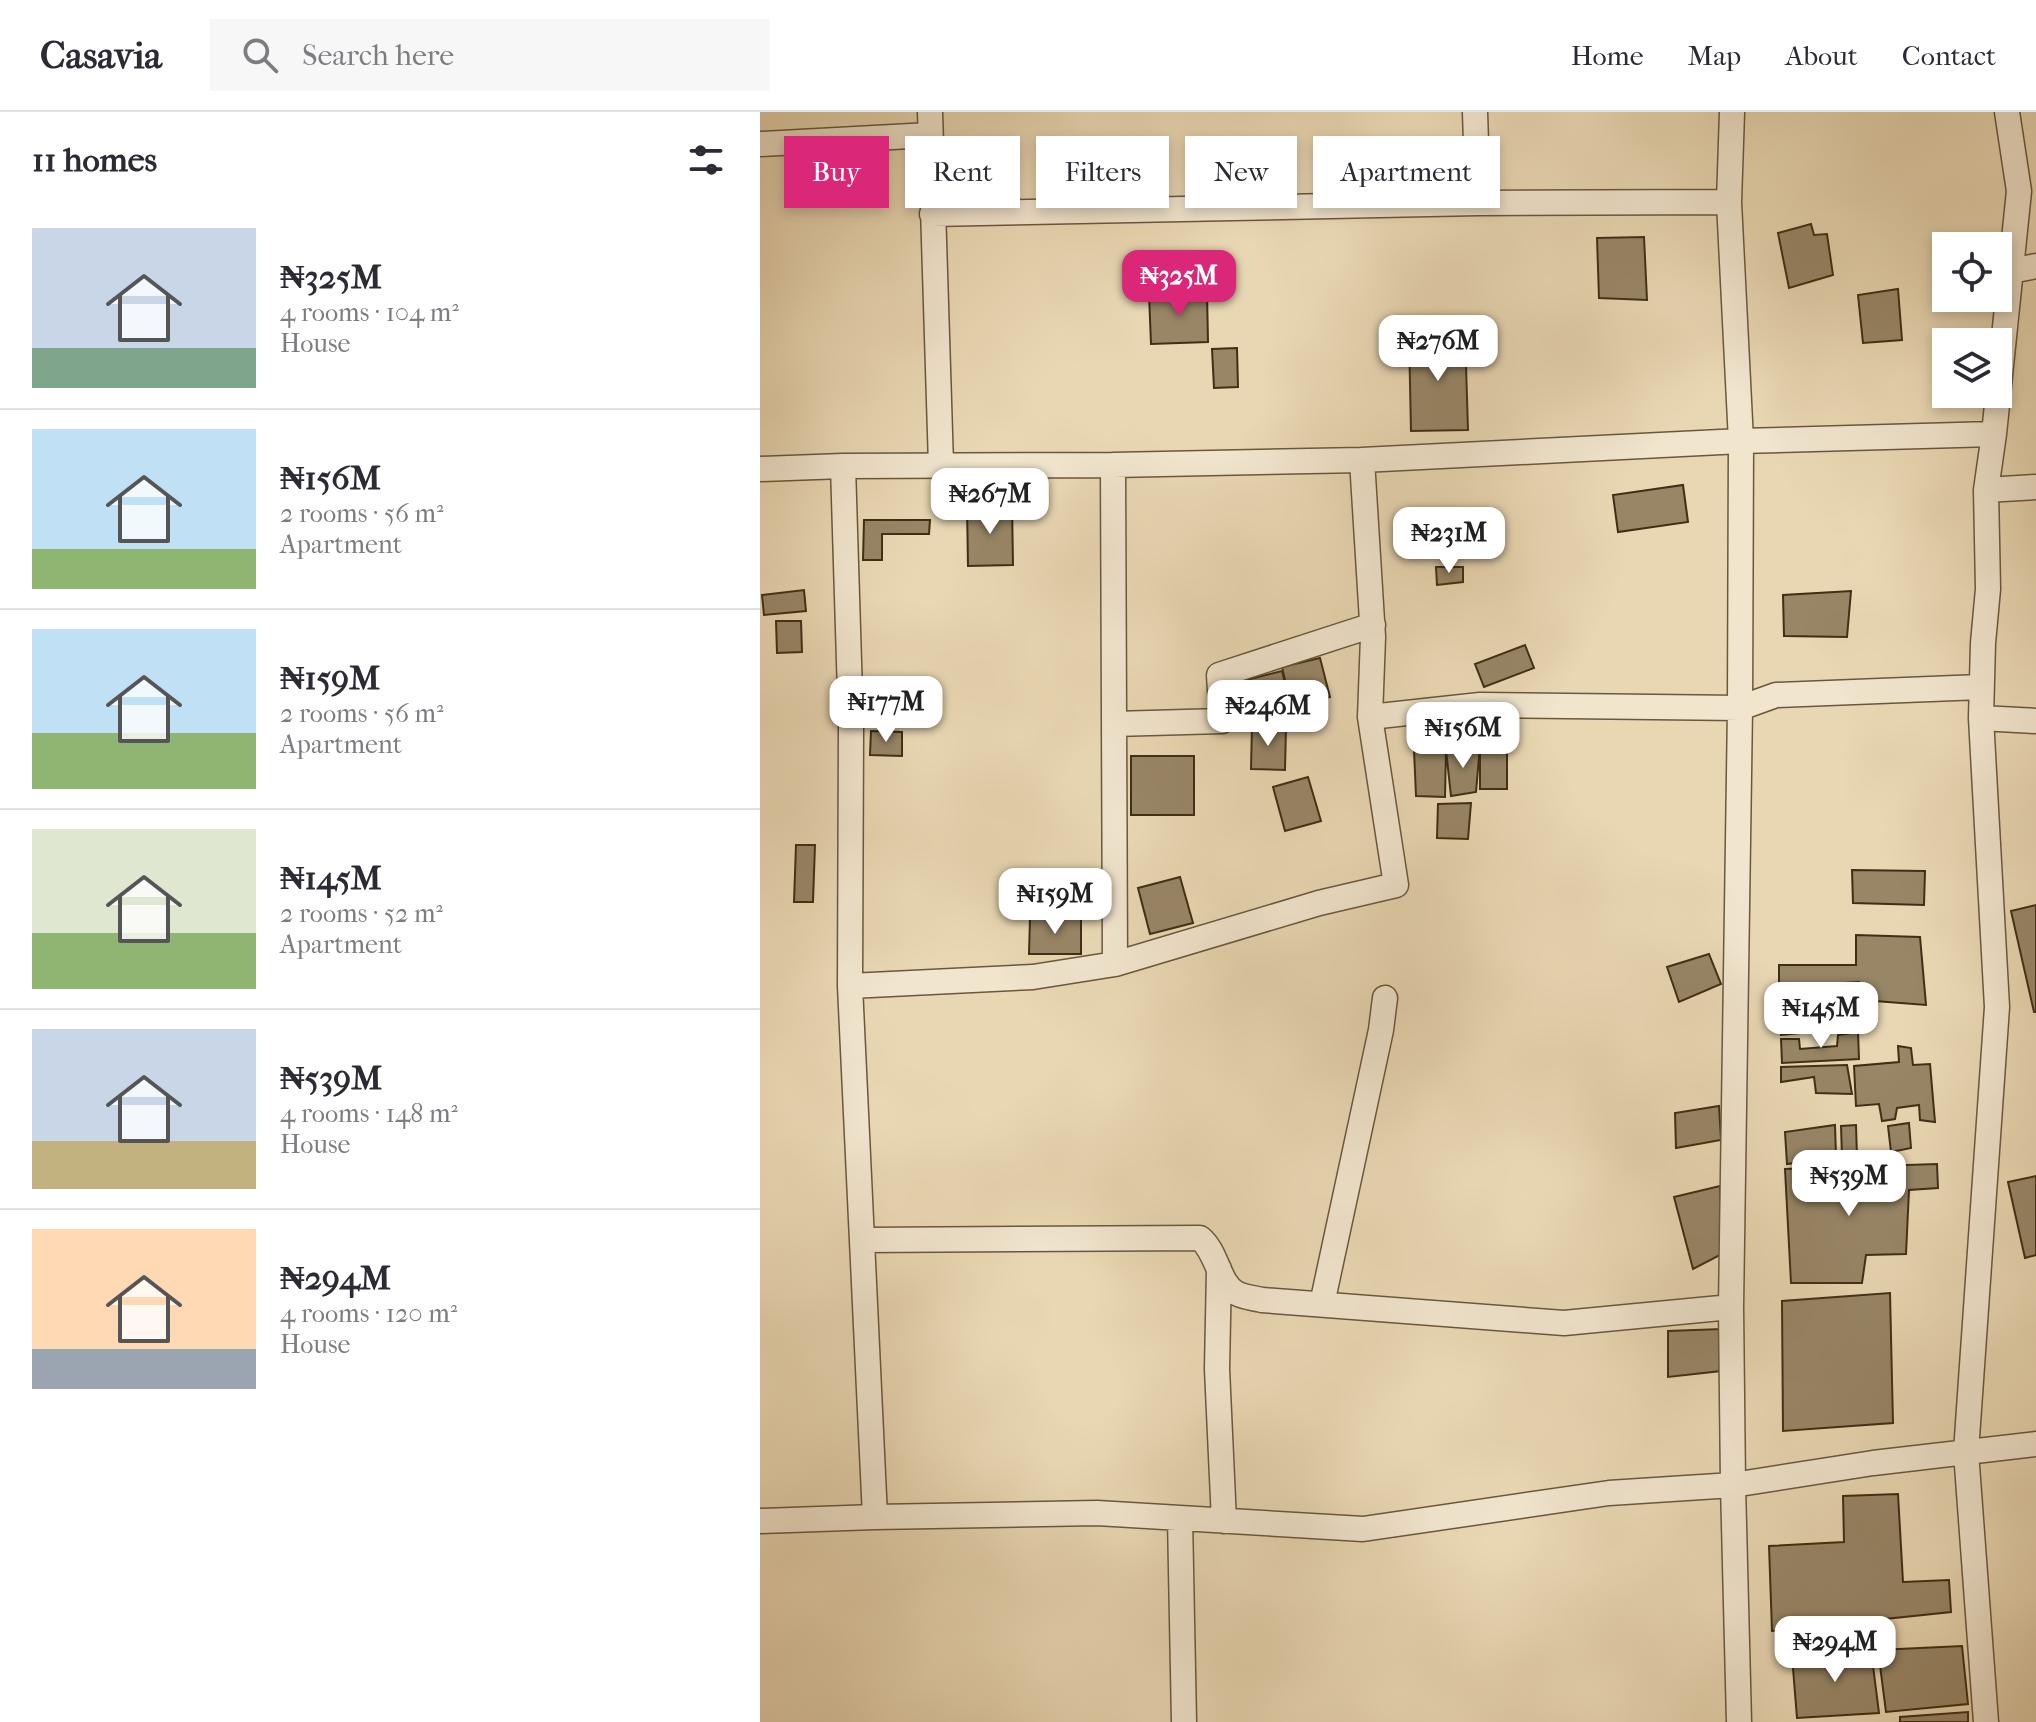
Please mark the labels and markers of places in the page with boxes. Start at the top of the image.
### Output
pin: ₦325M [1123,250,1235,318]
pin: ₦276M [1382,315,1494,383]
pin: ₦267M [934,468,1046,536]
pin: ₦231M [1393,507,1505,575]
pin: ₦177M [830,676,942,744]
pin: ₦246M [1212,680,1324,748]
pin: ₦156M [1407,702,1519,770]
pin: ₦159M [999,868,1111,936]
pin: ₦145M [1765,982,1877,1050]
pin: ₦539M [1793,1150,1905,1218]
pin: ₦294M [1779,1616,1891,1684]

